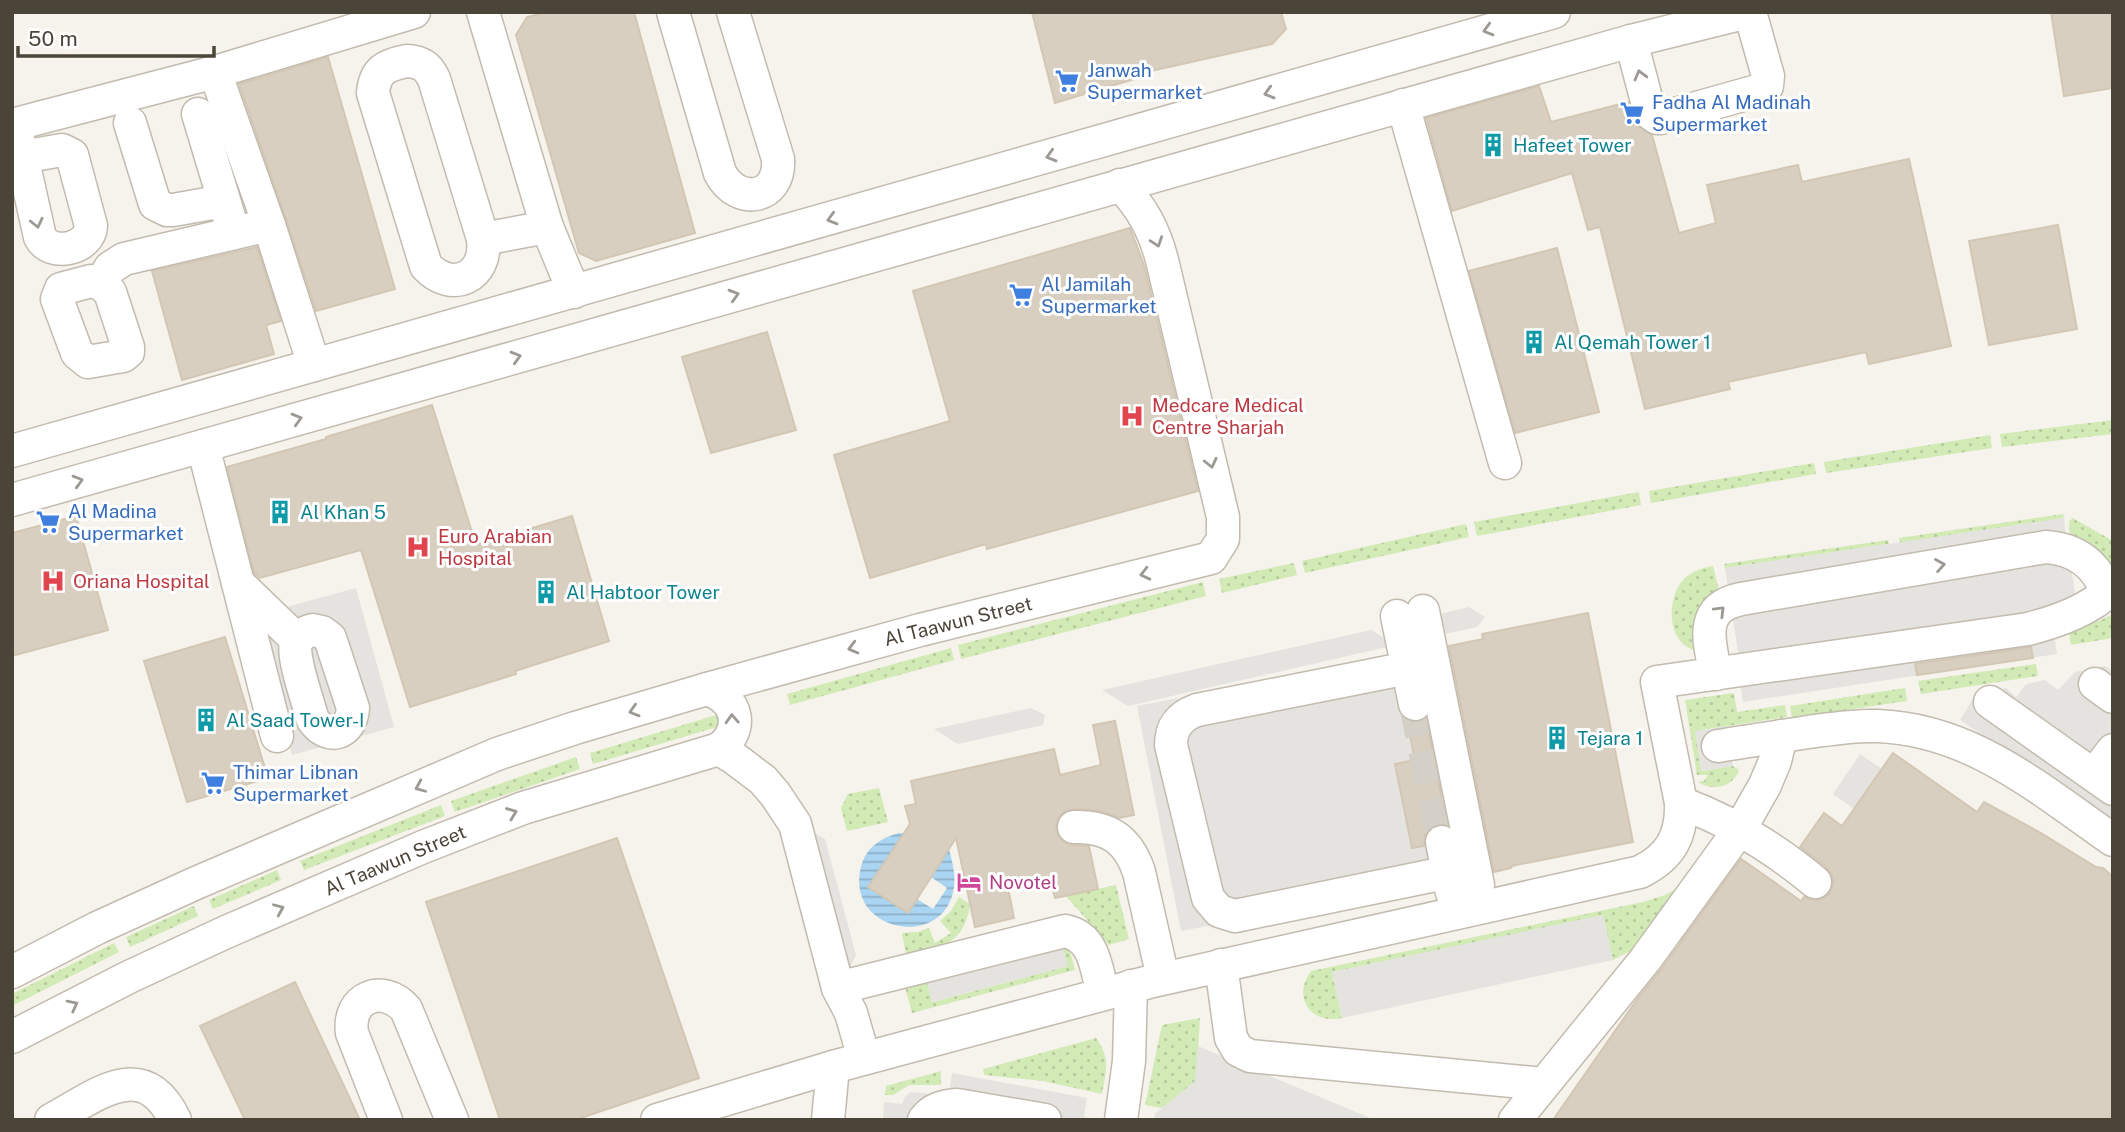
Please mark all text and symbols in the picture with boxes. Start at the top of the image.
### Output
scale bar [18,14,214,58]
one-way arrow [1482,22,1494,37]
text: 50 m [28,26,78,51]
place label: Janwah Supermarket [1087,59,1203,103]
supermarket icon: Janwah Supermarket [1053,67,1081,95]
one-way arrow [1634,69,1648,81]
one-way arrow [1263,85,1275,100]
place label: Fadha Al Madinah Supermarket [1652,91,1811,135]
supermarket icon: Fadha Al Madinah Supermarket [1618,99,1646,127]
building icon: Hafeet Tower [1479,131,1507,159]
place label: Hafeet Tower [1513,134,1632,156]
one-way arrow [1045,147,1057,162]
one-way arrow [826,210,838,225]
one-way arrow [29,217,43,229]
one-way arrow [1149,236,1163,248]
place label: Al Jamilah Supermarket [1041,273,1157,317]
supermarket icon: Al Jamilah Supermarket [1007,281,1035,309]
one-way arrow [728,289,740,303]
building icon: Al Qemah Tower 1 [1520,328,1548,356]
place label: Al Qemah Tower 1 [1554,331,1711,353]
one-way arrow [509,351,521,365]
place label: Medcare Medical Centre Sharjah [1152,394,1304,438]
hospital icon: Medcare Medical Centre Sharjah [1118,402,1146,430]
one-way arrow [291,413,303,428]
one-way arrow [1202,457,1217,469]
one-way arrow [72,475,84,490]
building icon: Al Khan 5 [266,498,294,526]
place label: Al Madina Supermarket [68,500,184,544]
place label: Al Khan 5 [300,501,386,523]
supermarket icon: Al Madina Supermarket [34,508,62,536]
place label: Euro Arabian Hospital [438,525,552,569]
hospital icon: Euro Arabian Hospital [404,533,432,561]
one-way arrow [1934,558,1946,573]
one-way arrow [1139,566,1151,580]
hospital icon: Oriana Hospital [39,567,67,595]
place label: Oriana Hospital [73,570,210,592]
building icon: Al Habtoor Tower [532,578,560,606]
place label: Al Habtoor Tower [566,581,720,603]
street label: Al Taawun Street [882,592,1034,650]
one-way arrow [1711,607,1724,620]
one-way arrow [847,640,859,655]
one-way arrow [628,702,640,717]
building icon: Al Saad Tower-I [192,706,220,734]
place label: Al Saad Tower-I [226,709,364,731]
one-way arrow [725,714,740,725]
building icon: Tejara 1 [1543,724,1571,752]
place label: Tejara 1 [1577,727,1643,749]
place label: Thimar Libnan Supermarket [233,761,359,805]
supermarket icon: Thimar Libnan Supermarket [199,769,227,797]
one-way arrow [415,778,427,792]
one-way arrow [505,807,517,821]
street label: Al Taawun Street [321,820,469,900]
hotel icon: Novotel [955,868,983,896]
place label: Novotel [989,871,1057,893]
one-way arrow [272,903,284,917]
one-way arrow [66,1000,78,1014]

